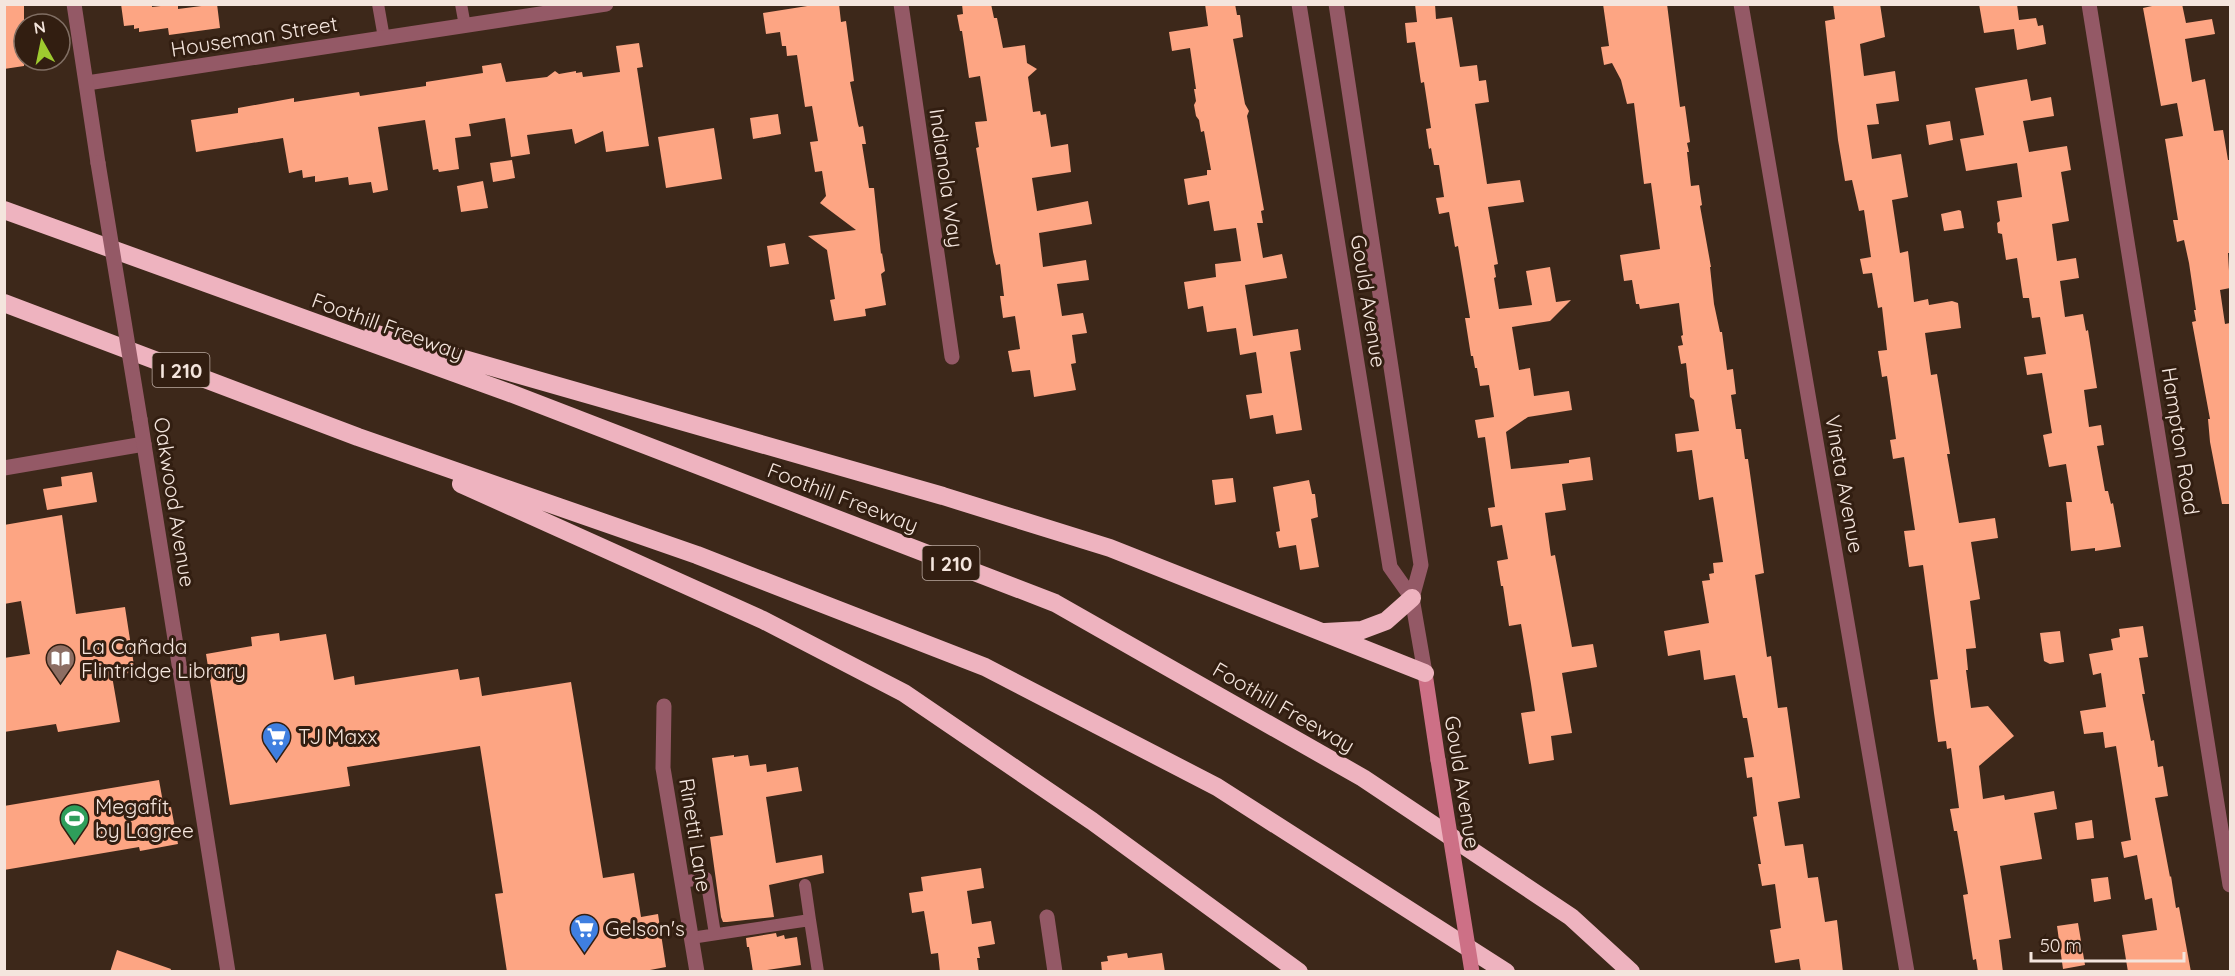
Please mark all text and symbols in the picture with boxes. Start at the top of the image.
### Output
street label: Houseman Street [169,10,339,62]
north arrow [12,12,72,72]
text: N [32,16,47,38]
street label: Indianola Way [924,107,970,249]
street label: Gould Avenue [1346,233,1392,369]
street label: Foothill Freeway [309,287,467,365]
road number: I 210 [152,353,210,387]
street label: Hampton Road [2156,365,2206,517]
street label: Vineta Avenue [1820,413,1870,555]
street label: Oakwood Avenue [149,415,201,589]
street label: Foothill Freeway [764,456,922,538]
road number: I 210 [922,546,980,580]
place label: La Cañada Flintridge Library [81,633,246,683]
library icon: La Cañada Flintridge Library [44,642,76,684]
street label: Foothill Freeway [1208,656,1360,758]
street label: Gould Avenue [1440,714,1486,850]
supermarket icon: TJ Maxx [261,720,293,762]
place label: TJ Maxx [298,723,378,749]
street label: Rinetti Lane [674,776,718,894]
place label: Megafit by Lagree [95,793,194,843]
sports icon: Megafit by Lagree [58,802,90,844]
supermarket icon: Gelson's [568,912,600,954]
place label: Gelson's [605,915,685,941]
scale bar [2031,925,2184,963]
text: 50 m [2040,934,2082,957]

